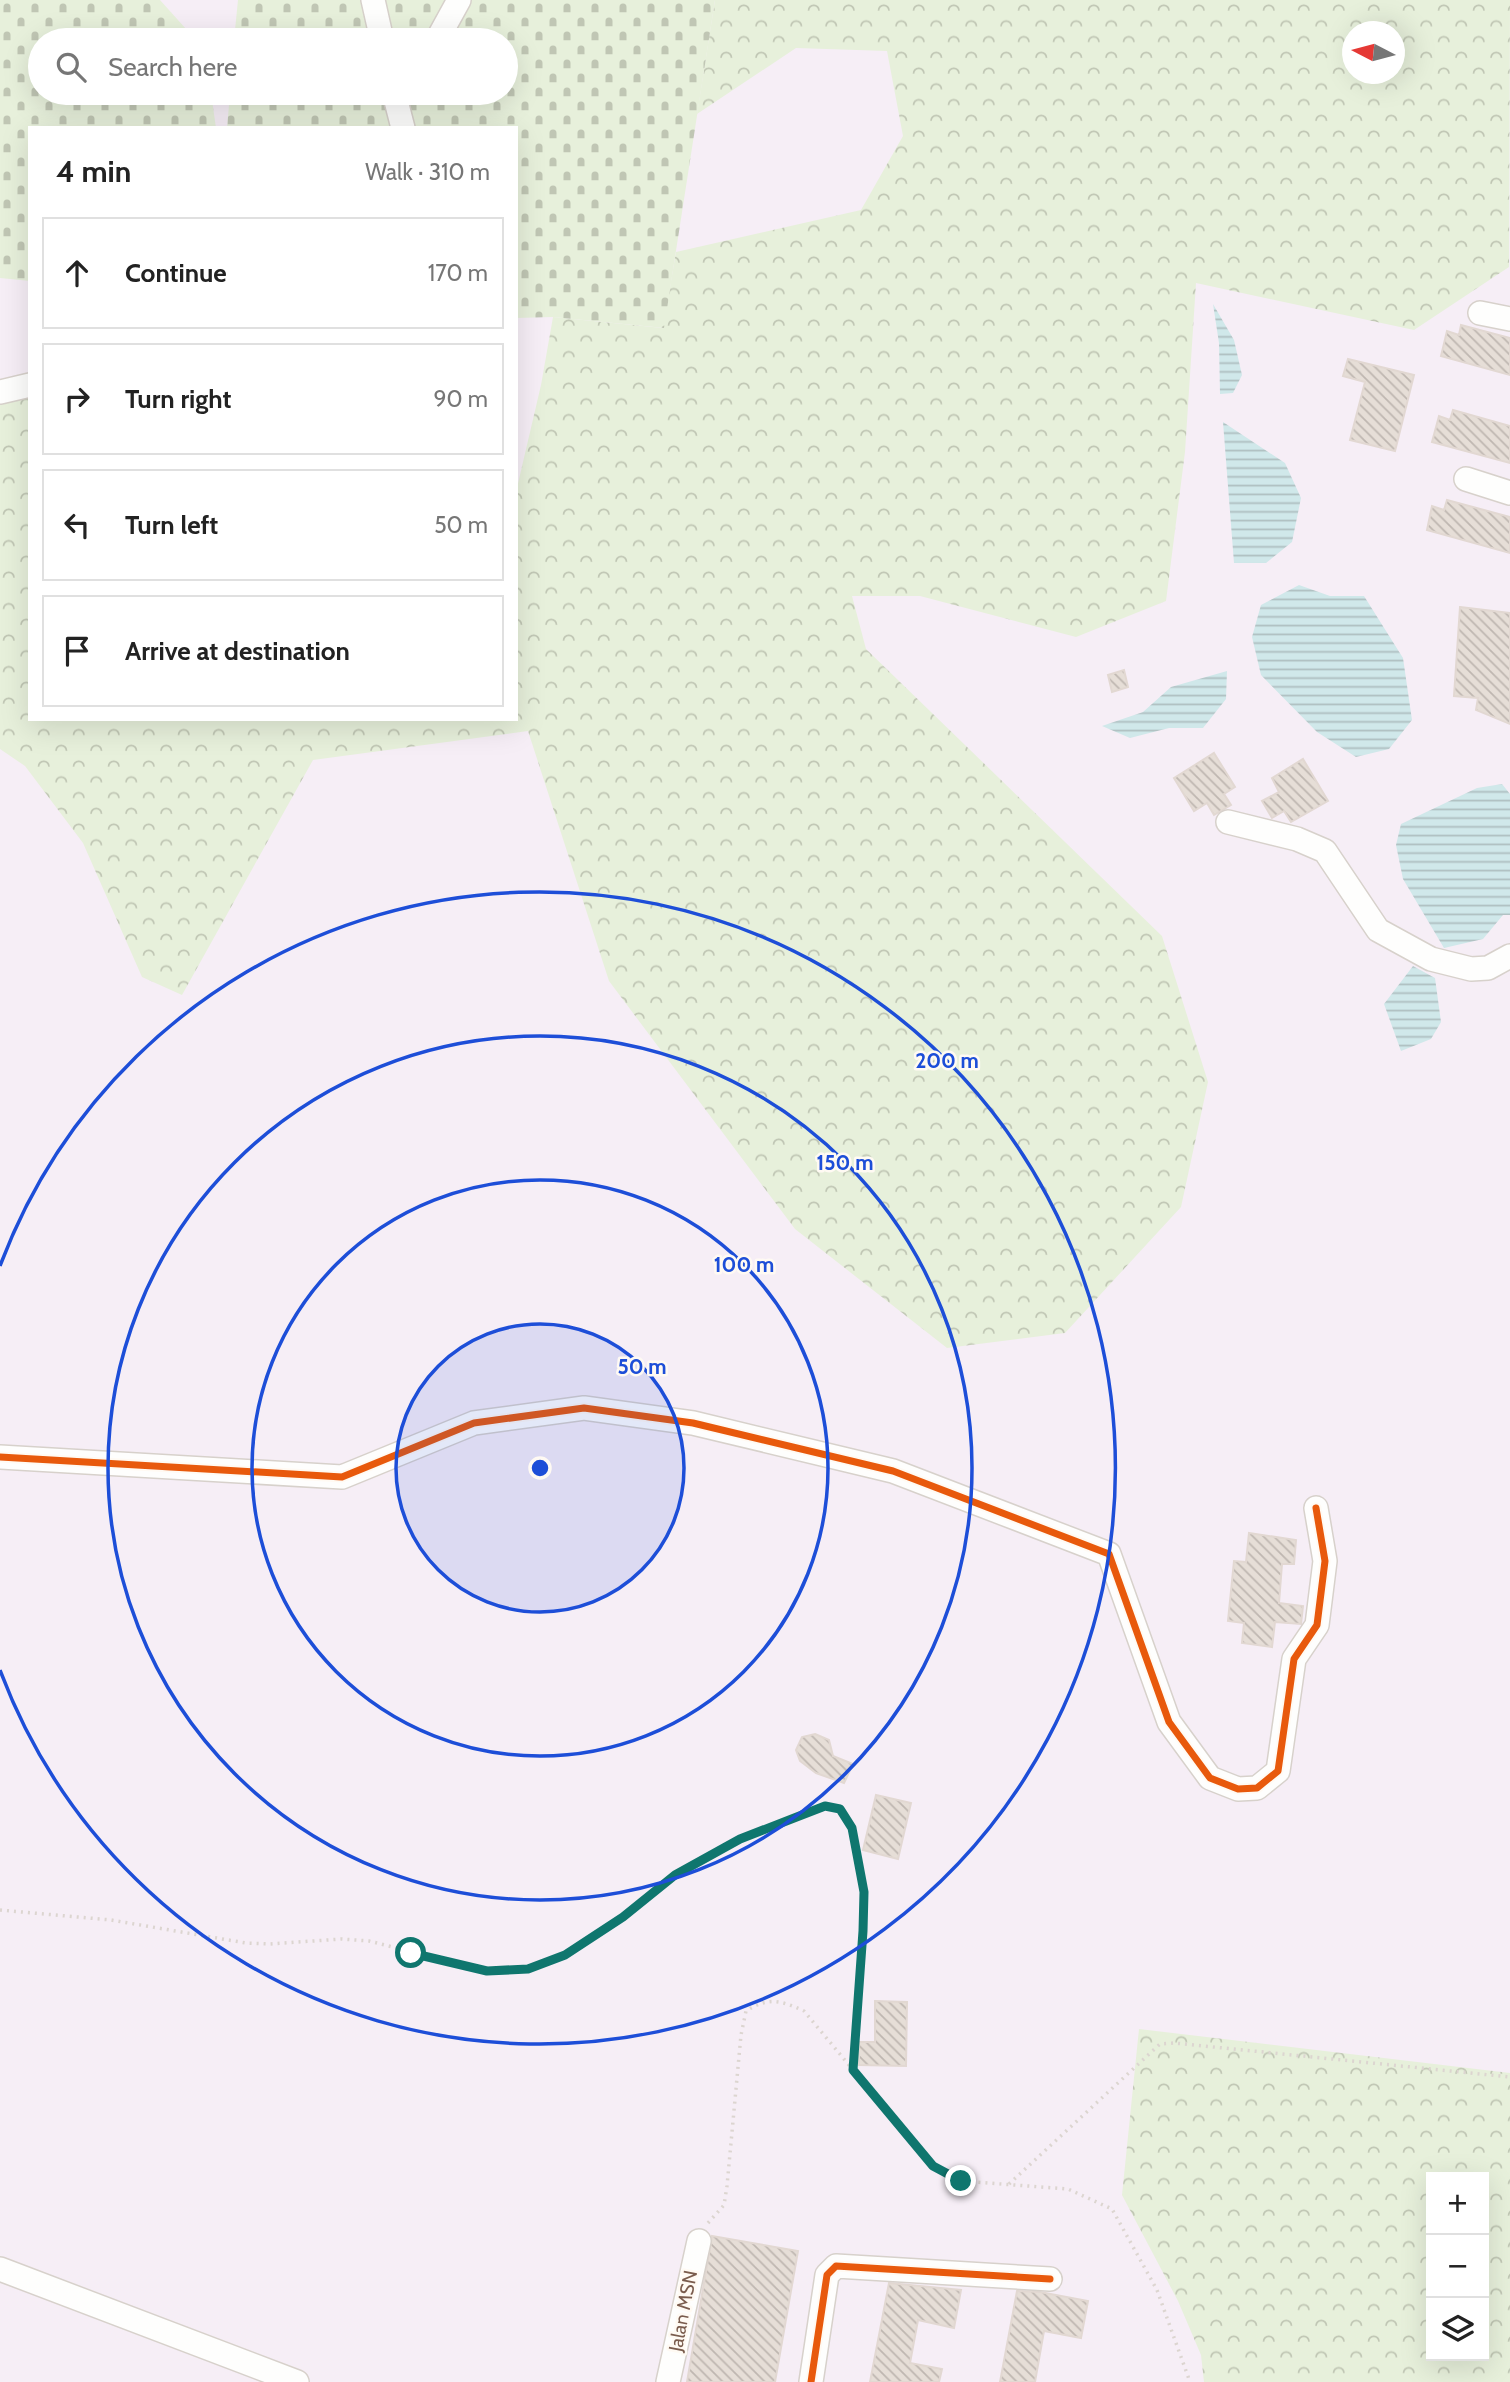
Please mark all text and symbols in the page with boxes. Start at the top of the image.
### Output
north arrow [1342,21,1405,84]
search box [28,28,518,105]
icon: search [52,48,90,86]
text: Search here [108,51,237,83]
text: 4 min [56,153,131,190]
text: Walk · 310 m [365,158,490,186]
icon: ahead [58,254,96,292]
text: Continue [125,257,227,289]
text: 170 m [428,259,488,287]
icon: right [58,380,96,418]
text: Turn right [125,383,231,415]
text: 90 m [434,385,488,413]
icon: left [58,506,96,544]
text: Turn left [125,509,218,541]
text: 50 m [434,511,488,539]
icon: arrive [58,632,96,670]
text: Arrive at destination [125,635,350,667]
text: 200 m [915,1048,979,1073]
text: 150 m [817,1150,873,1175]
text: 100 m [714,1252,774,1277]
text: 50 m [617,1354,667,1379]
centre of rings [528,1456,552,1480]
route start [395,1937,426,1968]
route end [945,2165,976,2196]
map controls [1426,2172,1489,2361]
button: + [1426,2172,1489,2235]
button: − [1426,2235,1489,2298]
street label: Jalan MSN [664,2268,702,2355]
button: layers [1426,2298,1489,2361]

